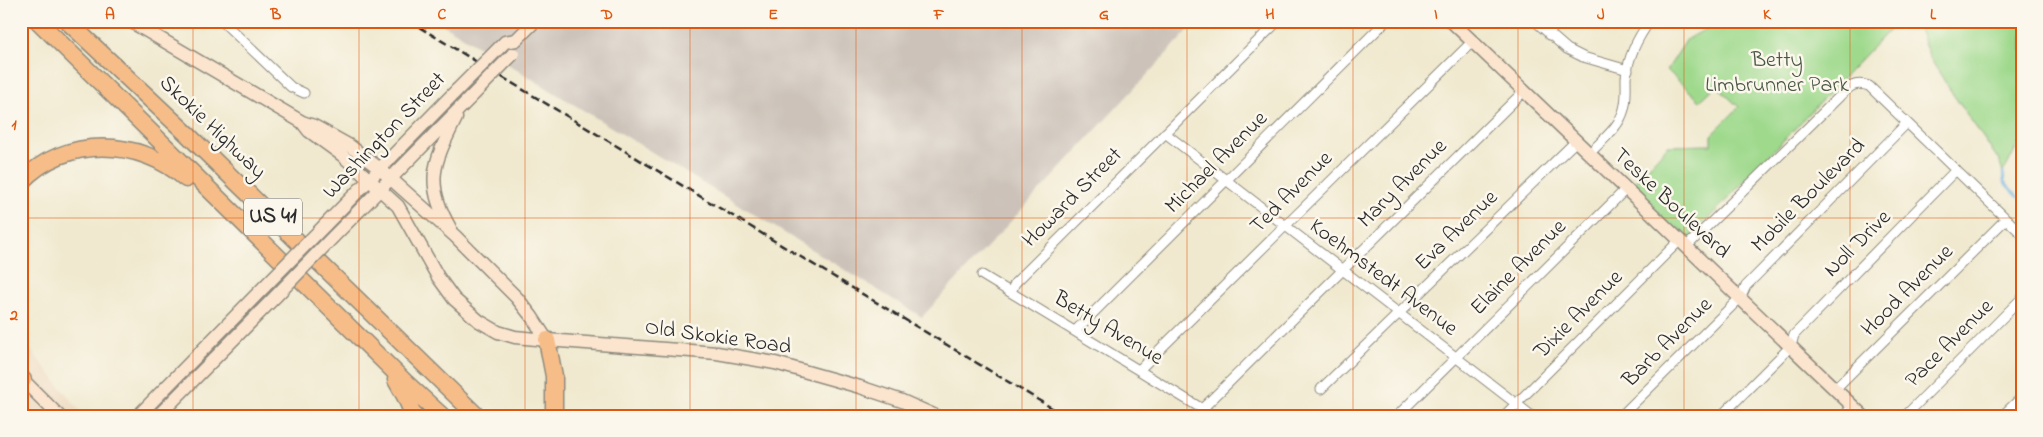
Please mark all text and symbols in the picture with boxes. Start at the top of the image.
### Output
text: A [105,3,115,27]
text: B [270,3,282,27]
text: C [438,3,447,27]
text: D [600,3,613,27]
text: E [768,3,778,27]
text: F [933,3,945,27]
text: G [1099,3,1109,27]
text: H [1265,3,1275,27]
text: I [1434,3,1438,27]
text: J [1597,3,1605,27]
text: K [1763,3,1772,27]
text: L [1930,3,1937,27]
park label: Betty Limbrunner Park [1705,45,1849,102]
street label: Washington Street [316,65,455,207]
street label: Skokie Highway [150,68,273,188]
street label: Michael Avenue [1158,104,1276,222]
text: 1 [11,113,17,137]
street label: Mobile Boulevard [1744,131,1874,261]
street label: Mary Avenue [1351,132,1456,237]
street label: Howard Street [1015,140,1131,256]
street label: Teske Boulevard [1605,141,1737,267]
street label: Ted Avenue [1243,144,1341,242]
street label: Eva Avenue [1408,183,1506,279]
road number: US 41 [244,198,302,236]
street label: Noll Drive [1817,203,1899,285]
street label: Koehmstedt Avenue [1302,211,1464,345]
street label: Elaine Avenue [1464,212,1575,323]
street label: Hood Avenue [1855,237,1962,344]
street label: Dixie Avenue [1526,263,1631,368]
street label: Betty Avenue [1046,283,1169,375]
street label: Barb Avenue [1615,290,1721,396]
street label: Pace Avenue [1898,292,2002,396]
text: 2 [9,304,18,328]
street label: Old Skokie Road [643,312,793,364]

